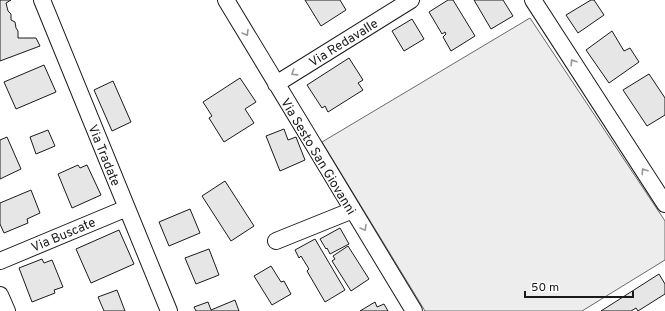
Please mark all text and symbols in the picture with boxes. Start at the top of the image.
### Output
street label: Via Redavalle [307,16,382,71]
one-way arrow [241,29,248,36]
one-way arrow [570,59,578,66]
one-way arrow [291,68,298,75]
street label: Via Sesto San Giovanni [276,96,358,218]
street label: Via Tradate [84,123,123,189]
one-way arrow [641,168,649,175]
street label: Via Buscate [29,215,98,257]
one-way arrow [359,224,366,231]
scale bar [525,273,633,299]
text: 50 m [531,280,559,296]

